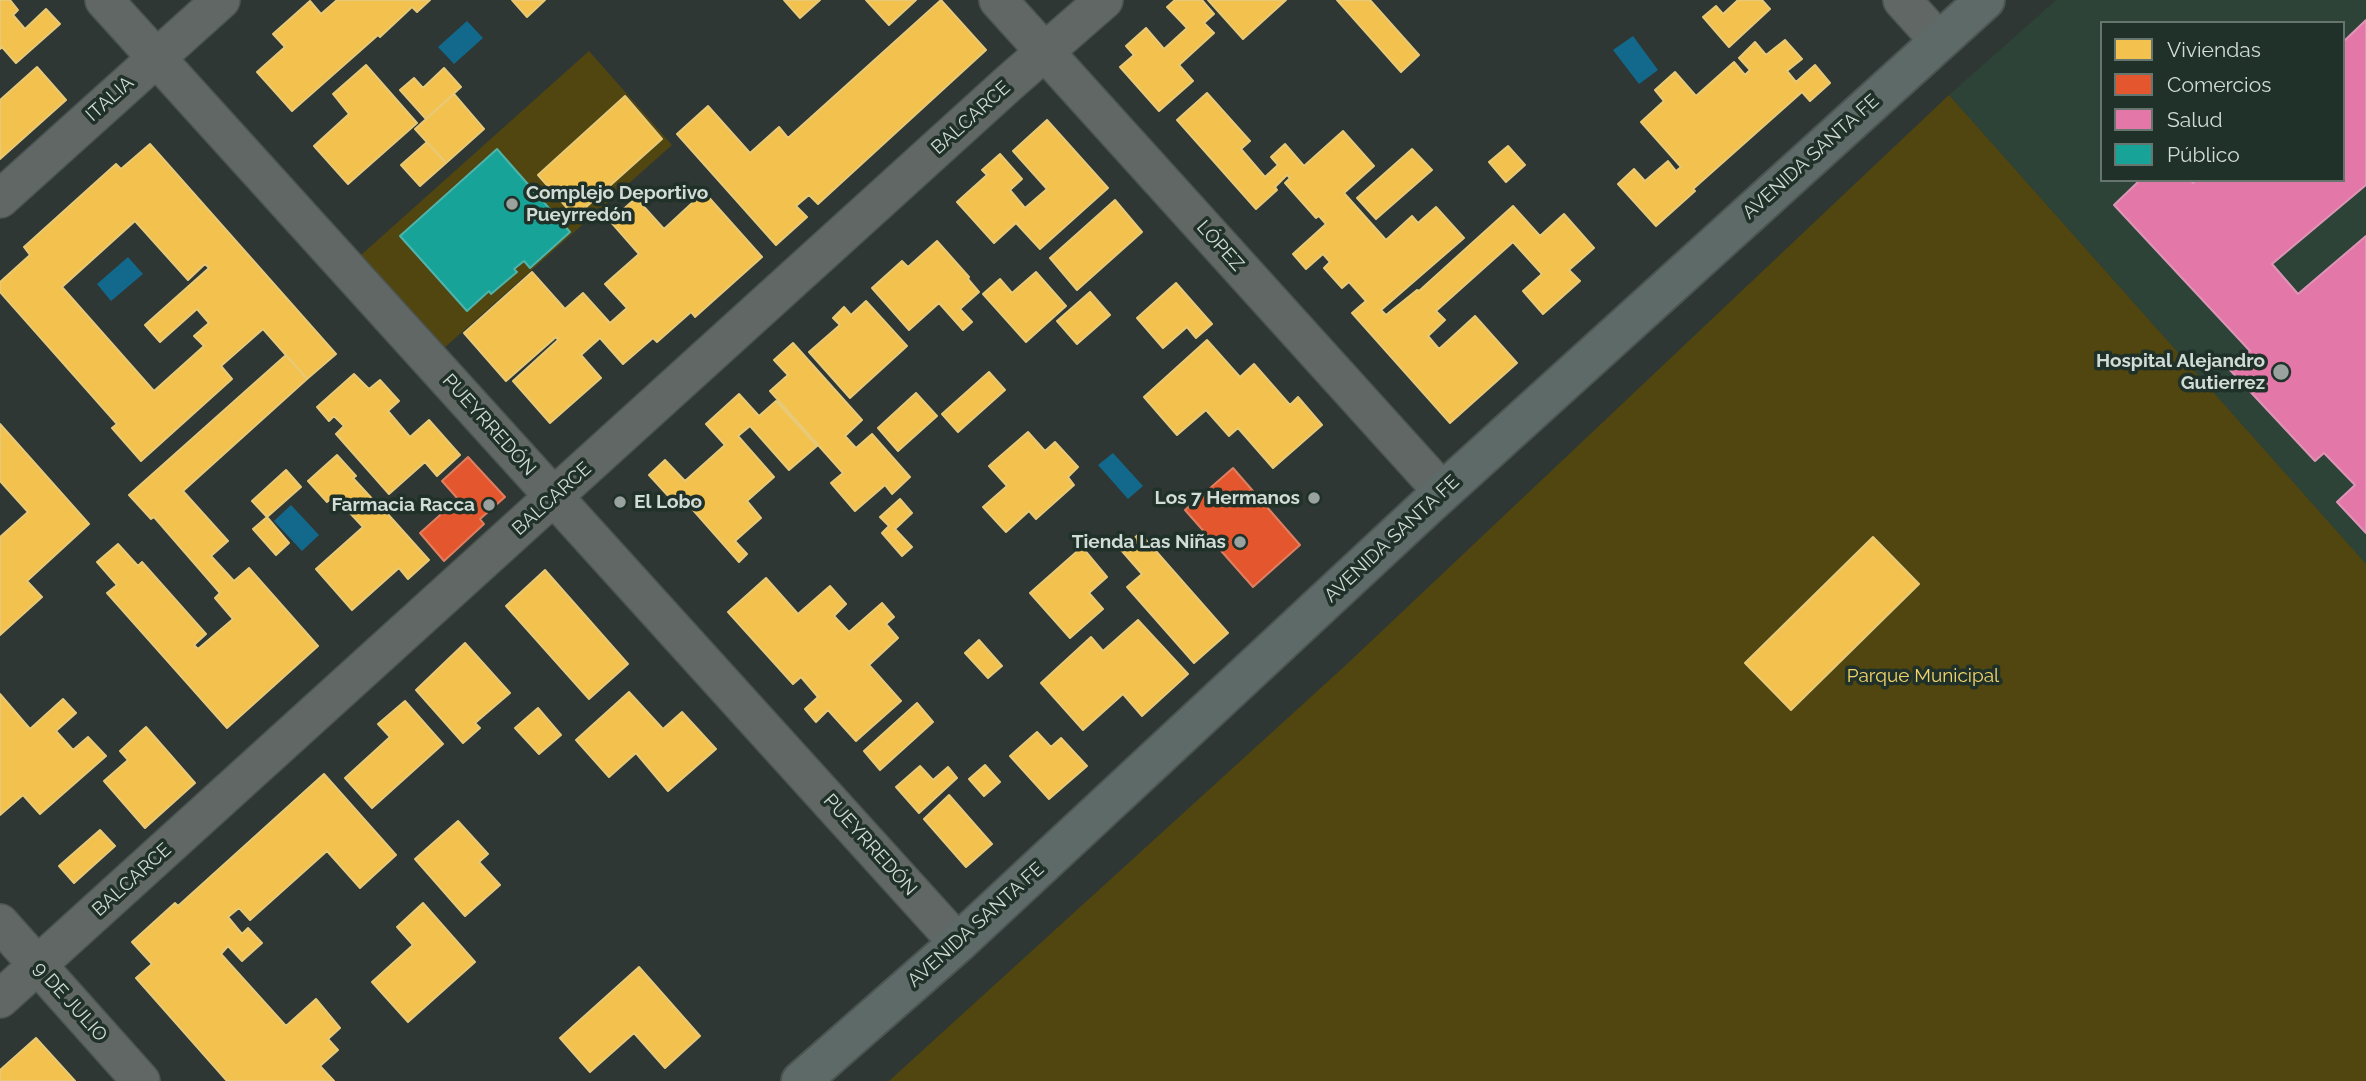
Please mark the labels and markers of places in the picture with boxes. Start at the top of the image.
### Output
place label: Complejo Deportivo Pueyrredón [526,182,708,226]
marker: Complejo Deportivo Pueyrredón [504,196,520,212]
place label: Hospital Alejandro Gutierrez [2096,350,2265,394]
marker: Hospital Alejandro Gutierrez [2271,362,2291,382]
place label: Los 7 Hermanos [1155,487,1300,509]
marker: Los 7 Hermanos [1306,490,1322,506]
place label: El Lobo [634,491,702,513]
place label: Farmacia Racca [331,494,475,516]
marker: El Lobo [612,494,628,510]
marker: Farmacia Racca [481,497,497,513]
place label: Tienda Las Niñas [1072,531,1226,553]
marker: Tienda Las Niñas [1232,534,1248,550]

